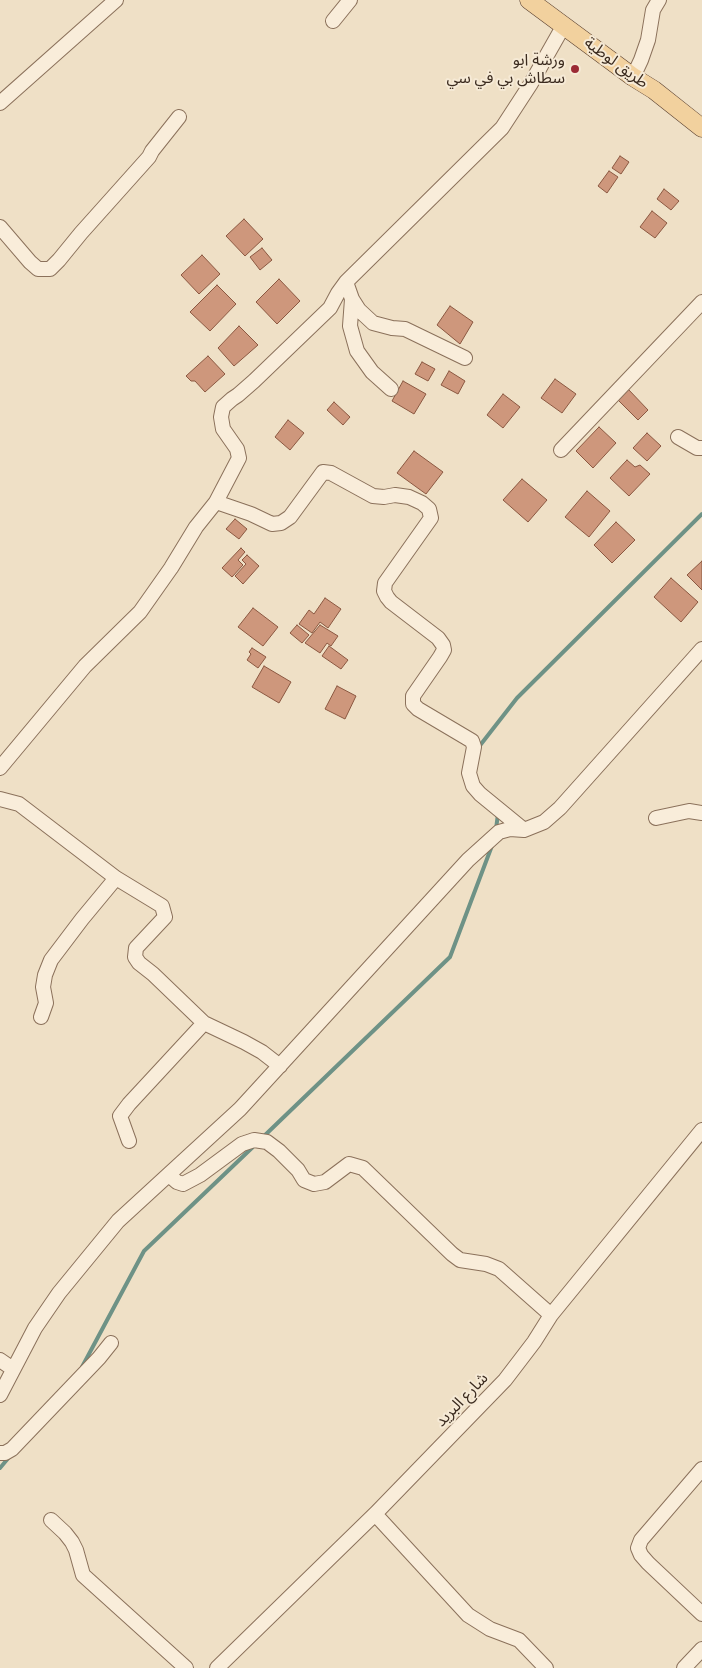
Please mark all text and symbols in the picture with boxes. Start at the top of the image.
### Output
street label: طريق لوطية [580,33,652,93]
place label: ورشة ابو سطاش بي في سي [446,50,565,88]
marker: ورشة ابو سطاش بي في سي [569,63,581,75]
street label: شارع البريد [432,1369,492,1431]

